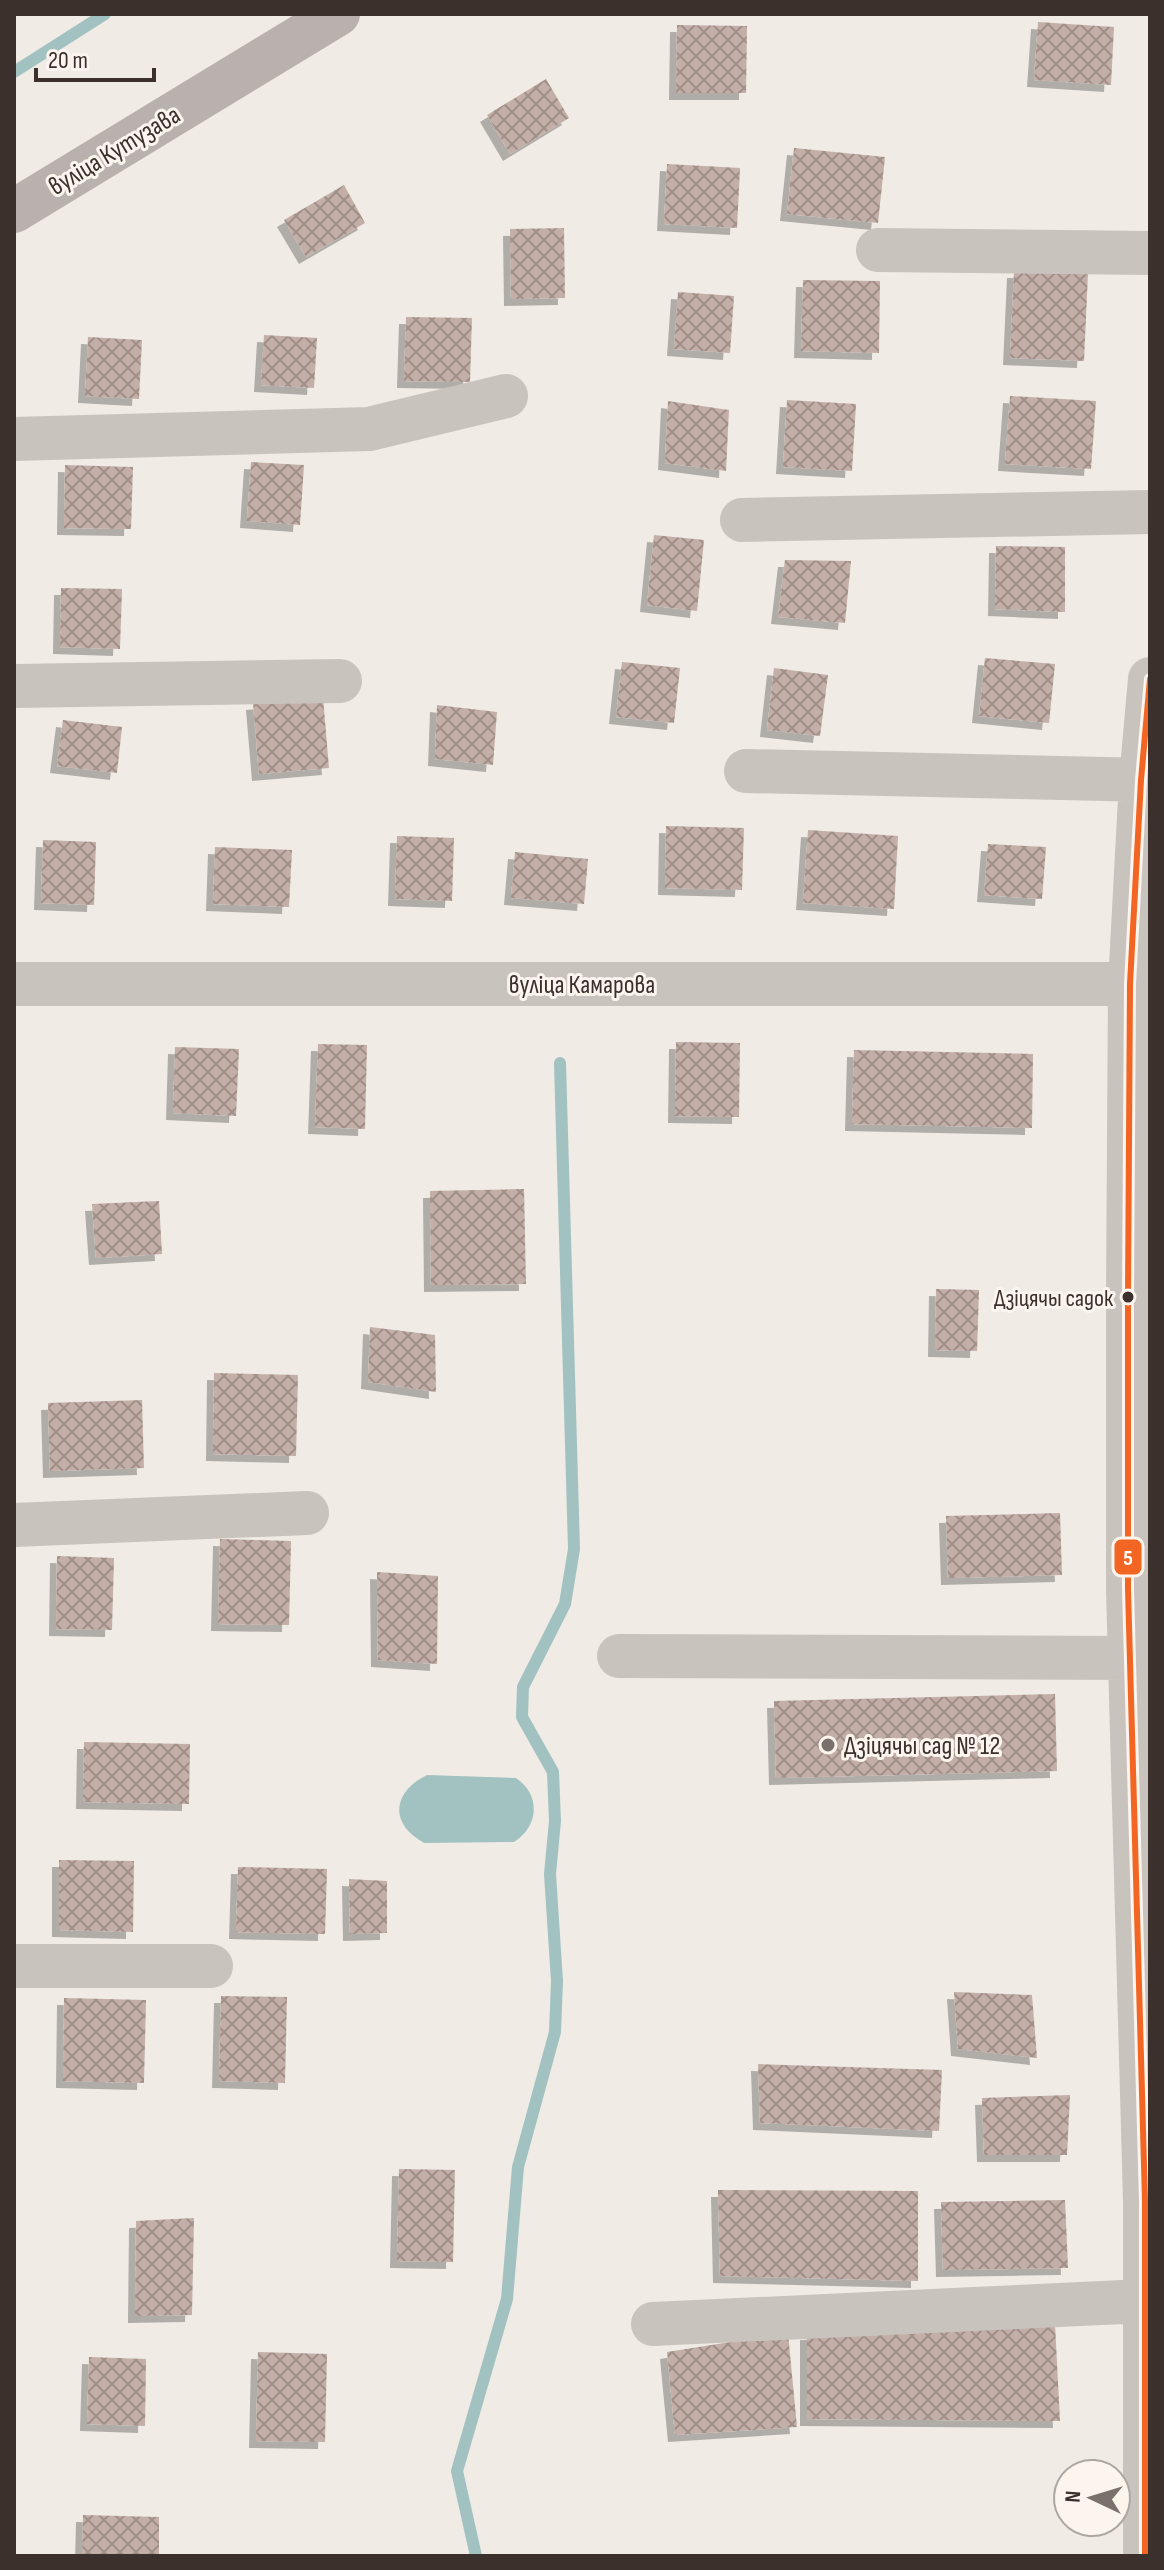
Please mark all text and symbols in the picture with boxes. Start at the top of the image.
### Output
scale bar [36,32,154,82]
text: 20 m [48,46,88,75]
street label: вуліца Кутузава [43,100,186,203]
street label: вуліца Камарова [509,970,655,1001]
place label: Дзіцячы садок [994,1284,1114,1313]
marker: Дзіцячы садок [1120,1289,1136,1305]
line badge: 5 [1113,1538,1143,1576]
text: 5 [1123,1545,1133,1572]
place label: Дзіцячы сад № 12 [844,1731,1000,1762]
marker: Дзіцячы сад № 12 [819,1736,837,1754]
north arrow [1052,2458,1132,2538]
text: N [1060,2490,1087,2504]

